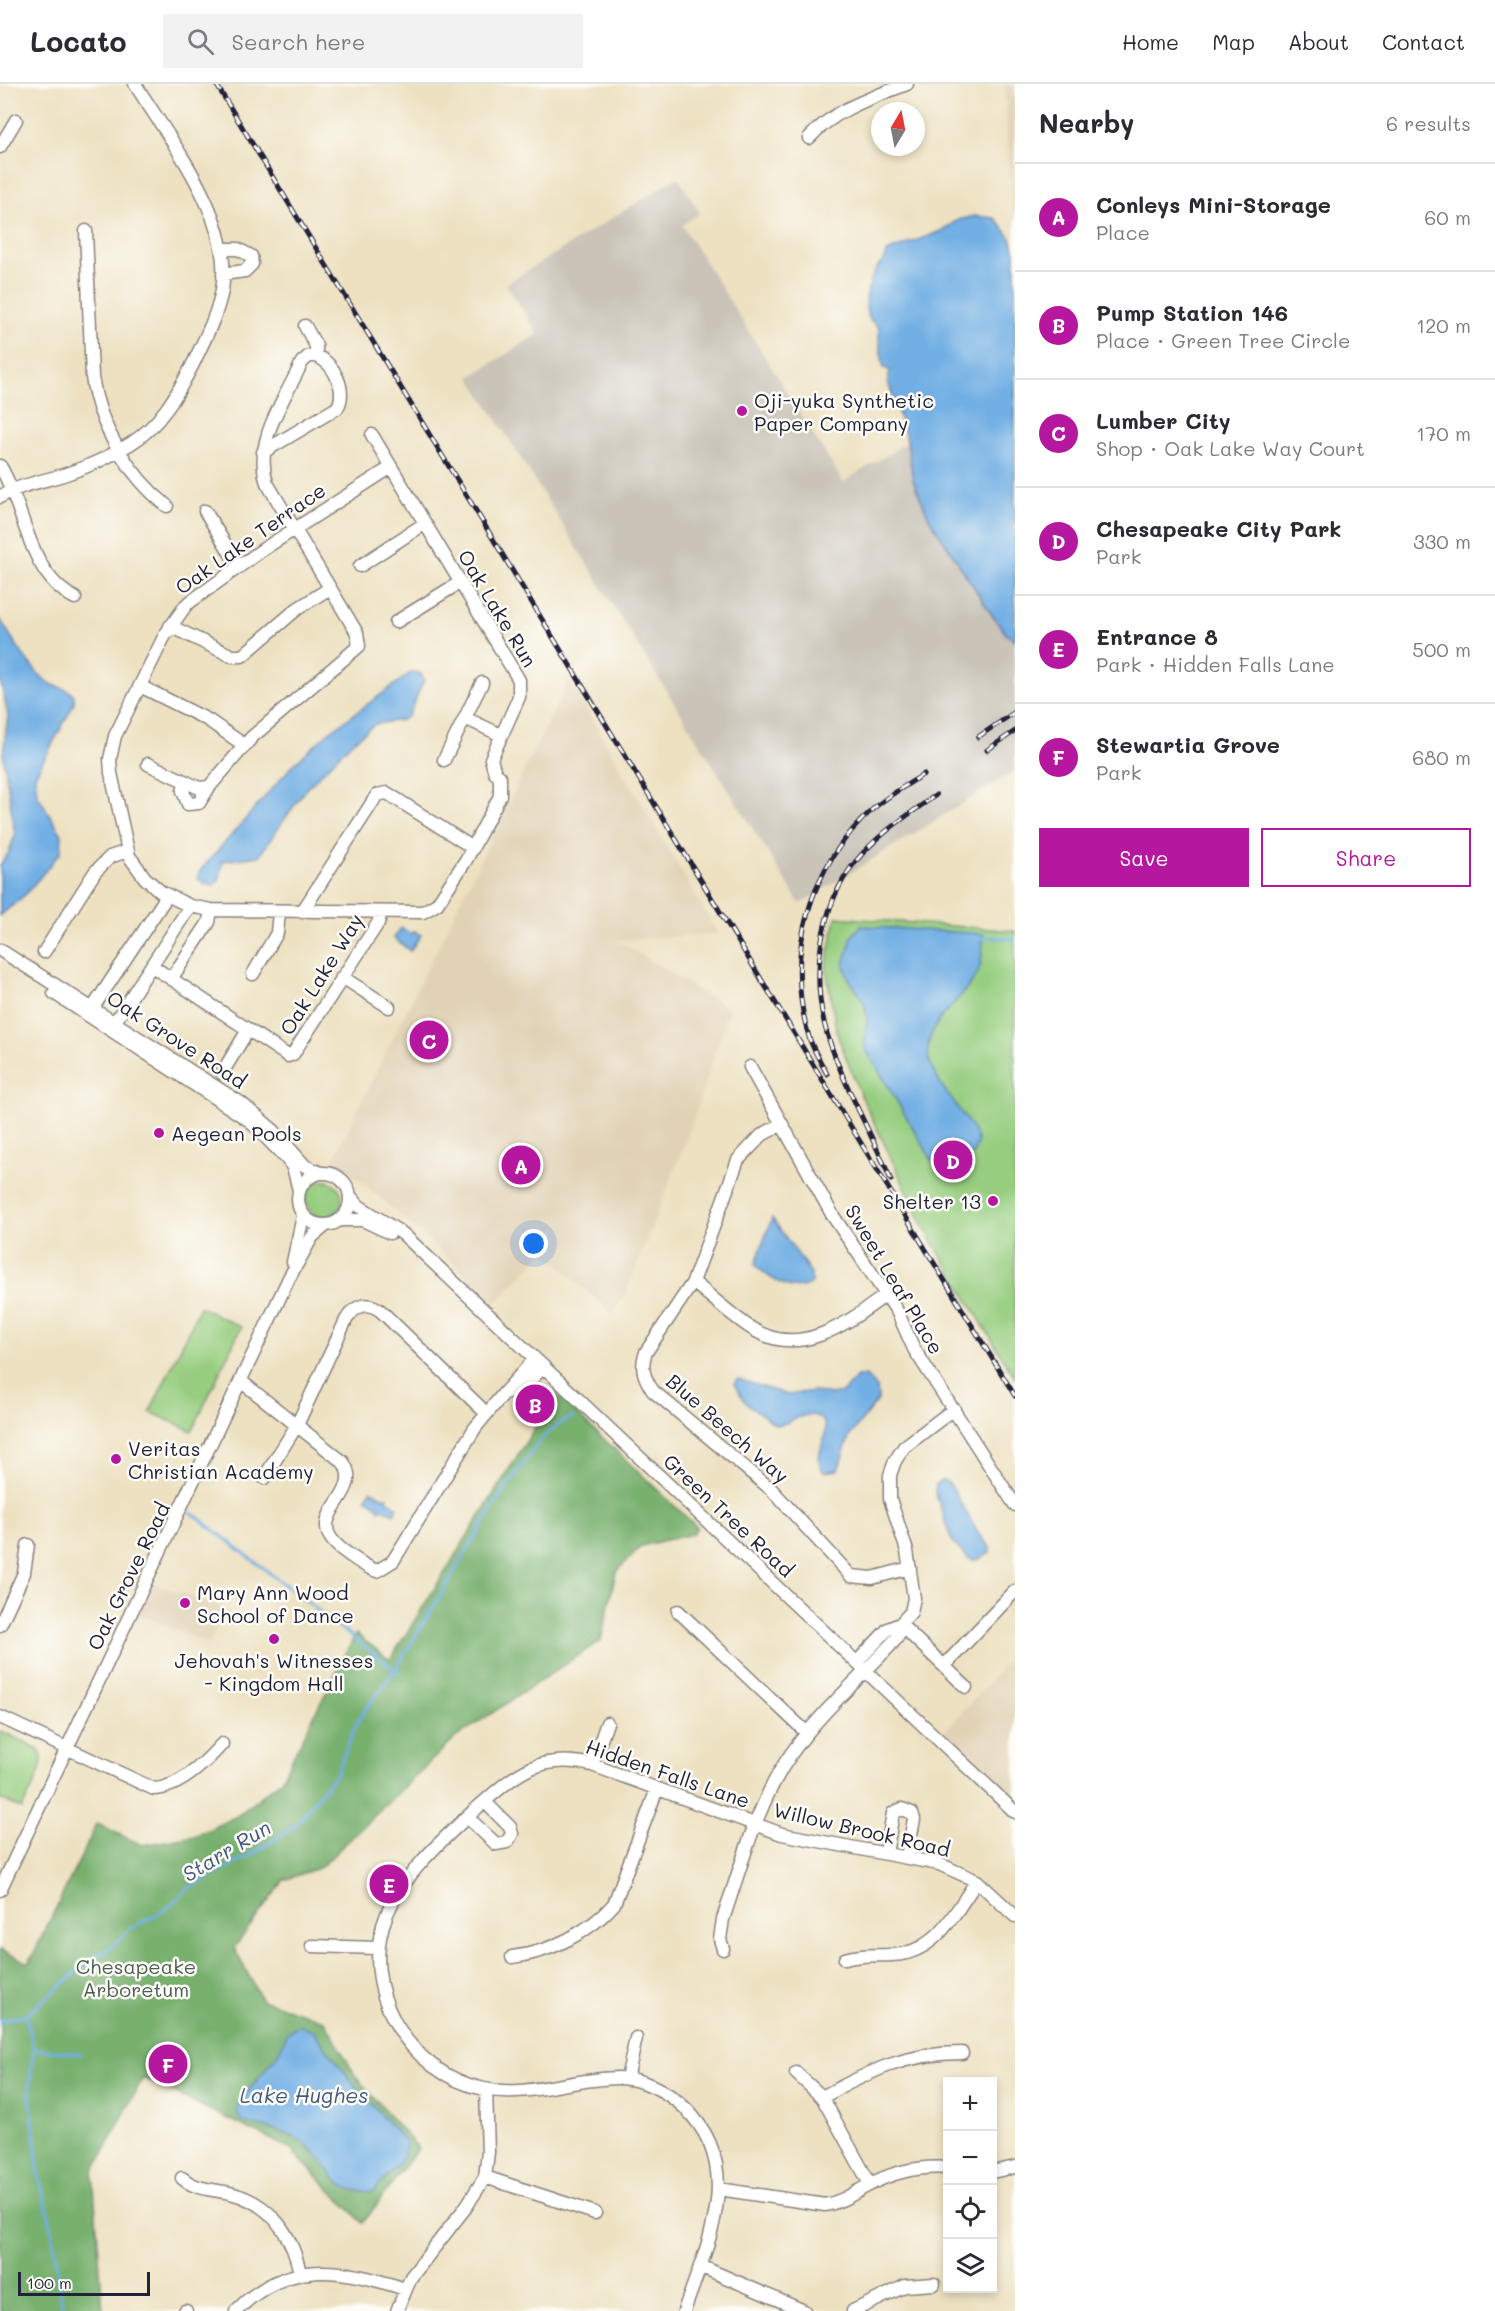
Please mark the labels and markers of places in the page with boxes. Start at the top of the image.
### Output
place label: Oji-yuka Synthetic Paper Company [754,387,934,436]
marker: Oji-yuka Synthetic Paper Company [735,404,749,418]
pin: C [410,1018,448,1062]
place label: Aegean Pools [171,1120,302,1146]
marker: Aegean Pools [152,1126,166,1140]
pin: D [934,1138,972,1182]
pin: A [502,1142,540,1188]
place label: Shelter 13 [883,1188,981,1214]
marker: Shelter 13 [986,1194,1000,1208]
pin: B [516,1382,554,1426]
place label: Veritas Christian Academy [128,1435,314,1484]
marker: Veritas Christian Academy [109,1452,123,1466]
place label: Mary Ann Wood School of Dance [197,1579,354,1628]
marker: Mary Ann Wood School of Dance [178,1596,192,1610]
marker: Jehovah's Witnesses - Kingdom Hall [267,1632,281,1646]
place label: Jehovah's Witnesses - Kingdom Hall [175,1647,373,1696]
pin: E [370,1862,408,1906]
pin: F [148,2042,188,2086]

